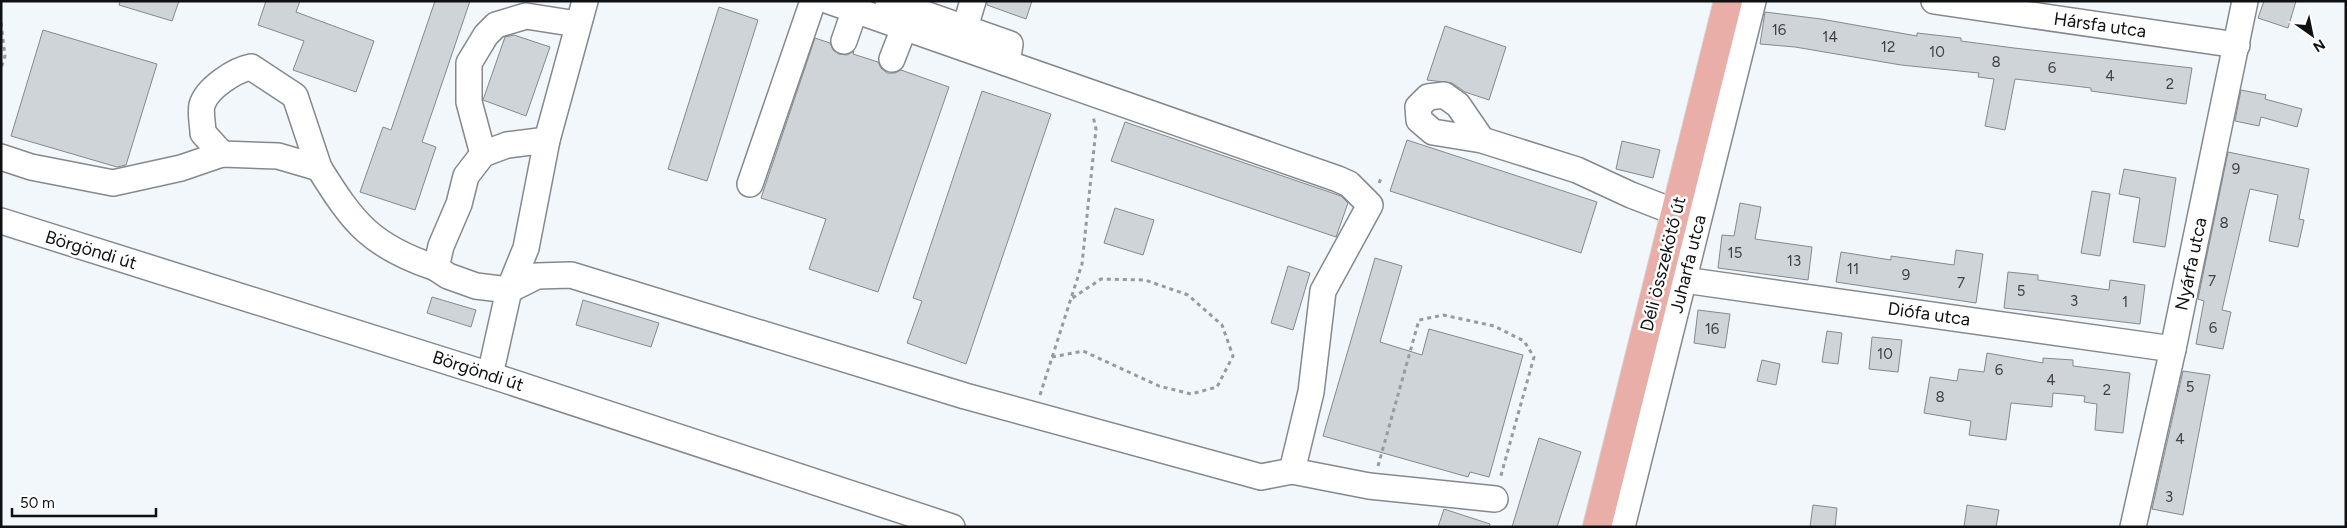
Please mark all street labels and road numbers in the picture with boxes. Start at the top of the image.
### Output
street label: Hársfa utca [2052,8,2148,42]
street label: Déli összekötő út [1636,194,1690,334]
street label: Juharfa utca [1665,213,1711,315]
street label: Nyárfa utca [2170,216,2212,312]
street label: Börgöndi út [43,226,140,274]
street label: Diófa utca [1886,297,1972,331]
street label: Börgöndi út [430,346,527,396]

